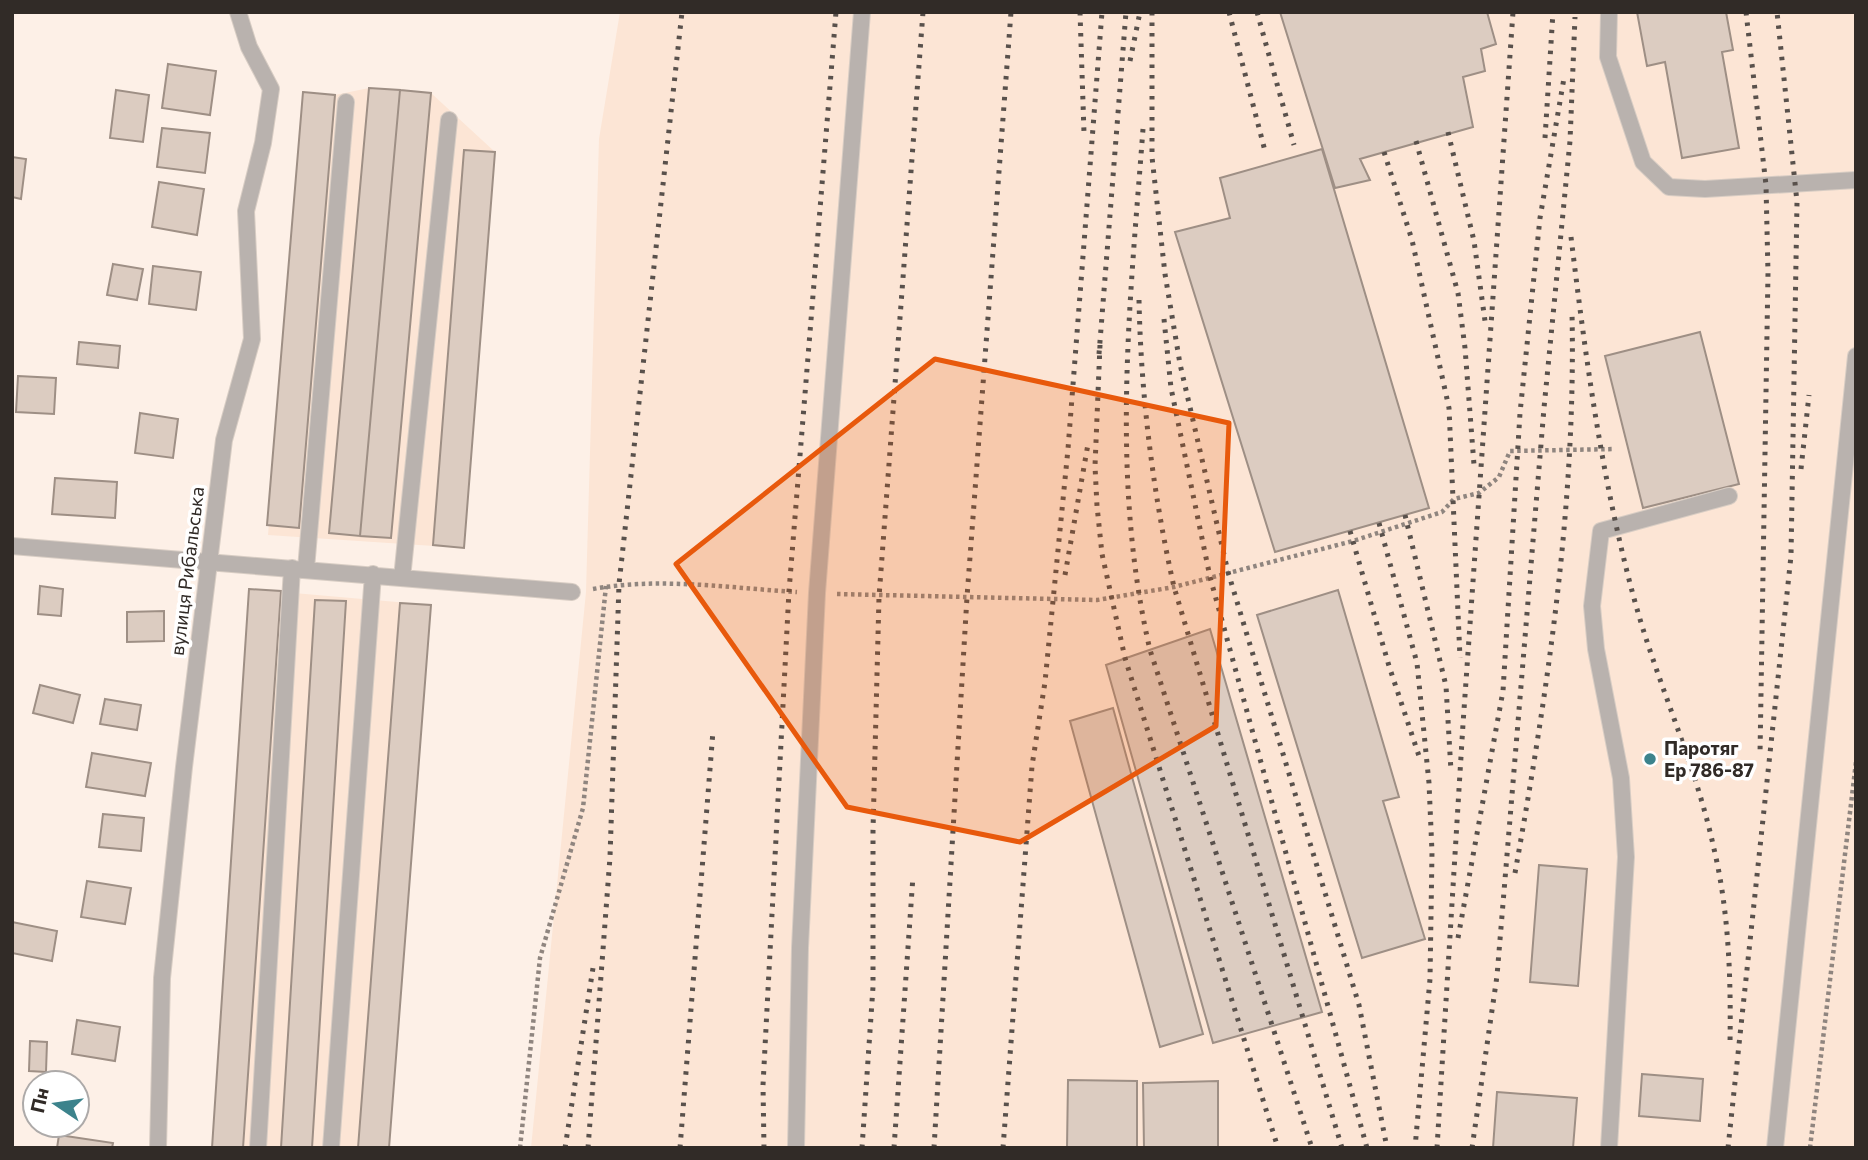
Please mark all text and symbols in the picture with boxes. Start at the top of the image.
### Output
street label: вулиця Рибальська [165,485,208,657]
place label: Паротяг Ер 786-87 [1664,736,1754,781]
marker: Паротяг Ер 786-87 [1642,751,1658,767]
north arrow [21,1069,91,1139]
text: Пн [25,1085,53,1115]

